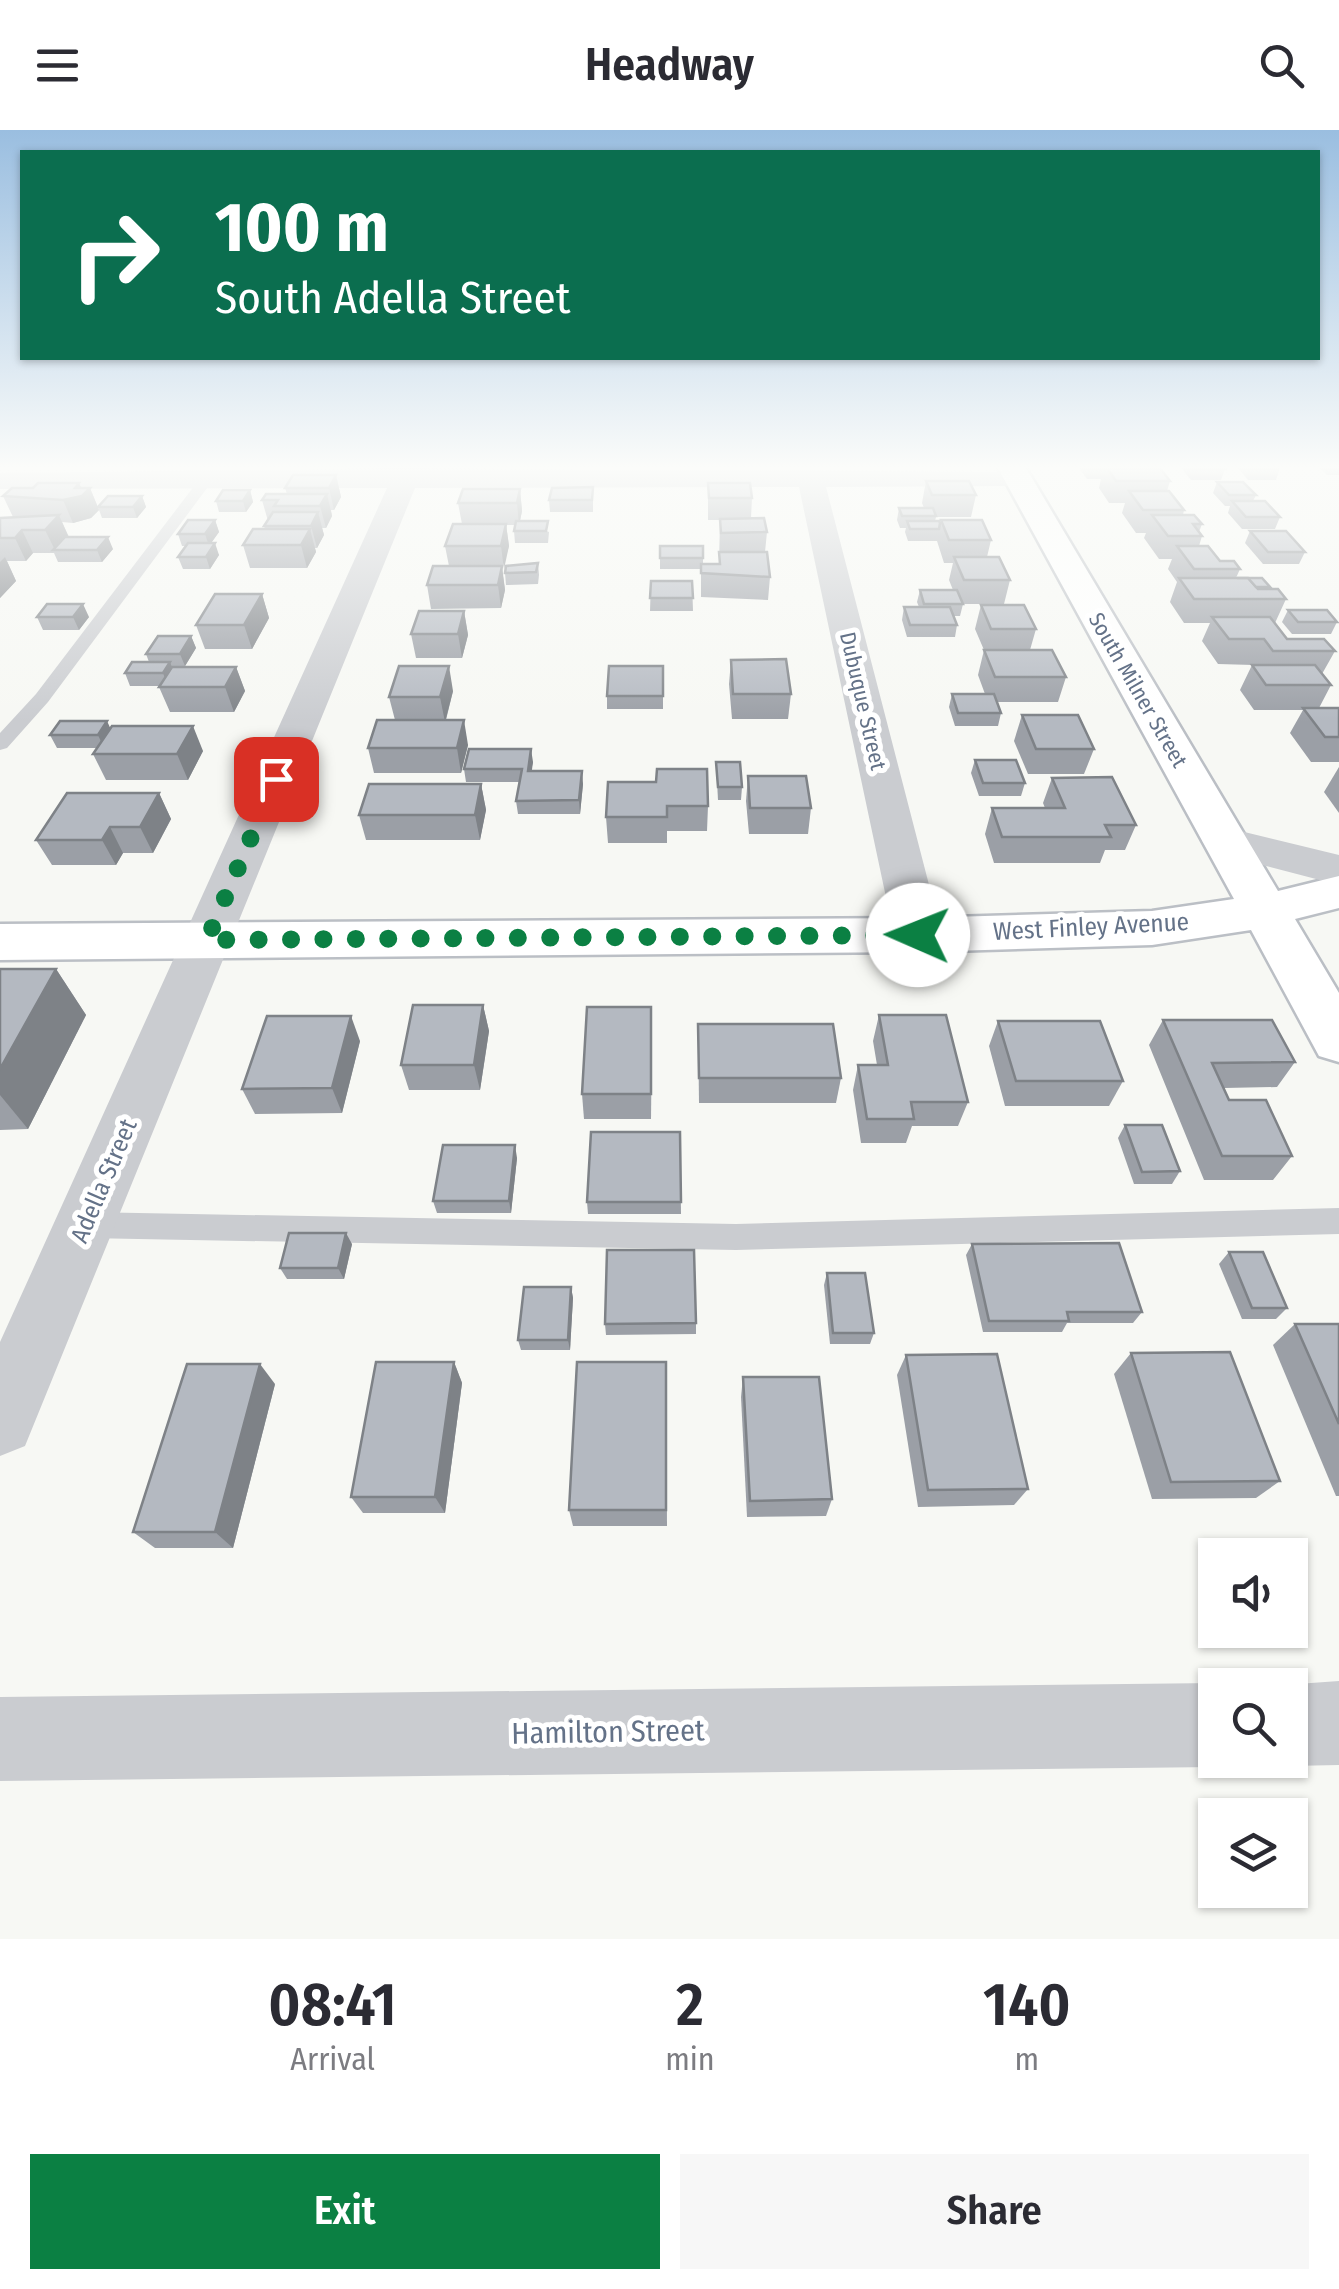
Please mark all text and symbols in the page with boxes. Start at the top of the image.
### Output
icon: menu [30,38,85,93]
text: Headway [585,38,754,92]
icon: search [1254,38,1309,93]
text: 100 m [215,186,389,270]
icon: right [50,190,180,320]
text: South Adella Street [215,271,570,325]
street label: South Milner Street [1083,608,1194,773]
street label: Dubuque Street [834,629,892,773]
pin [234,737,319,822]
icon: arrive [249,752,304,807]
position arrow [866,883,970,987]
street label: West Finley Avenue [992,907,1190,947]
street label: Adella Street [64,1114,144,1247]
map controls [1198,1538,1308,1908]
button: sound [1198,1538,1308,1648]
button: search [1198,1668,1308,1778]
street label: Hamilton Street [511,1712,705,1752]
button: layers [1198,1798,1308,1908]
text: 08:41 [268,1969,397,2041]
text: 2 [676,1969,704,2041]
text: 140 [983,1969,1071,2041]
text: Arrival [290,2040,375,2078]
text: min [665,2040,715,2078]
text: m [1015,2040,1039,2078]
button: Exit [30,2154,660,2269]
button: Share [680,2154,1309,2269]

